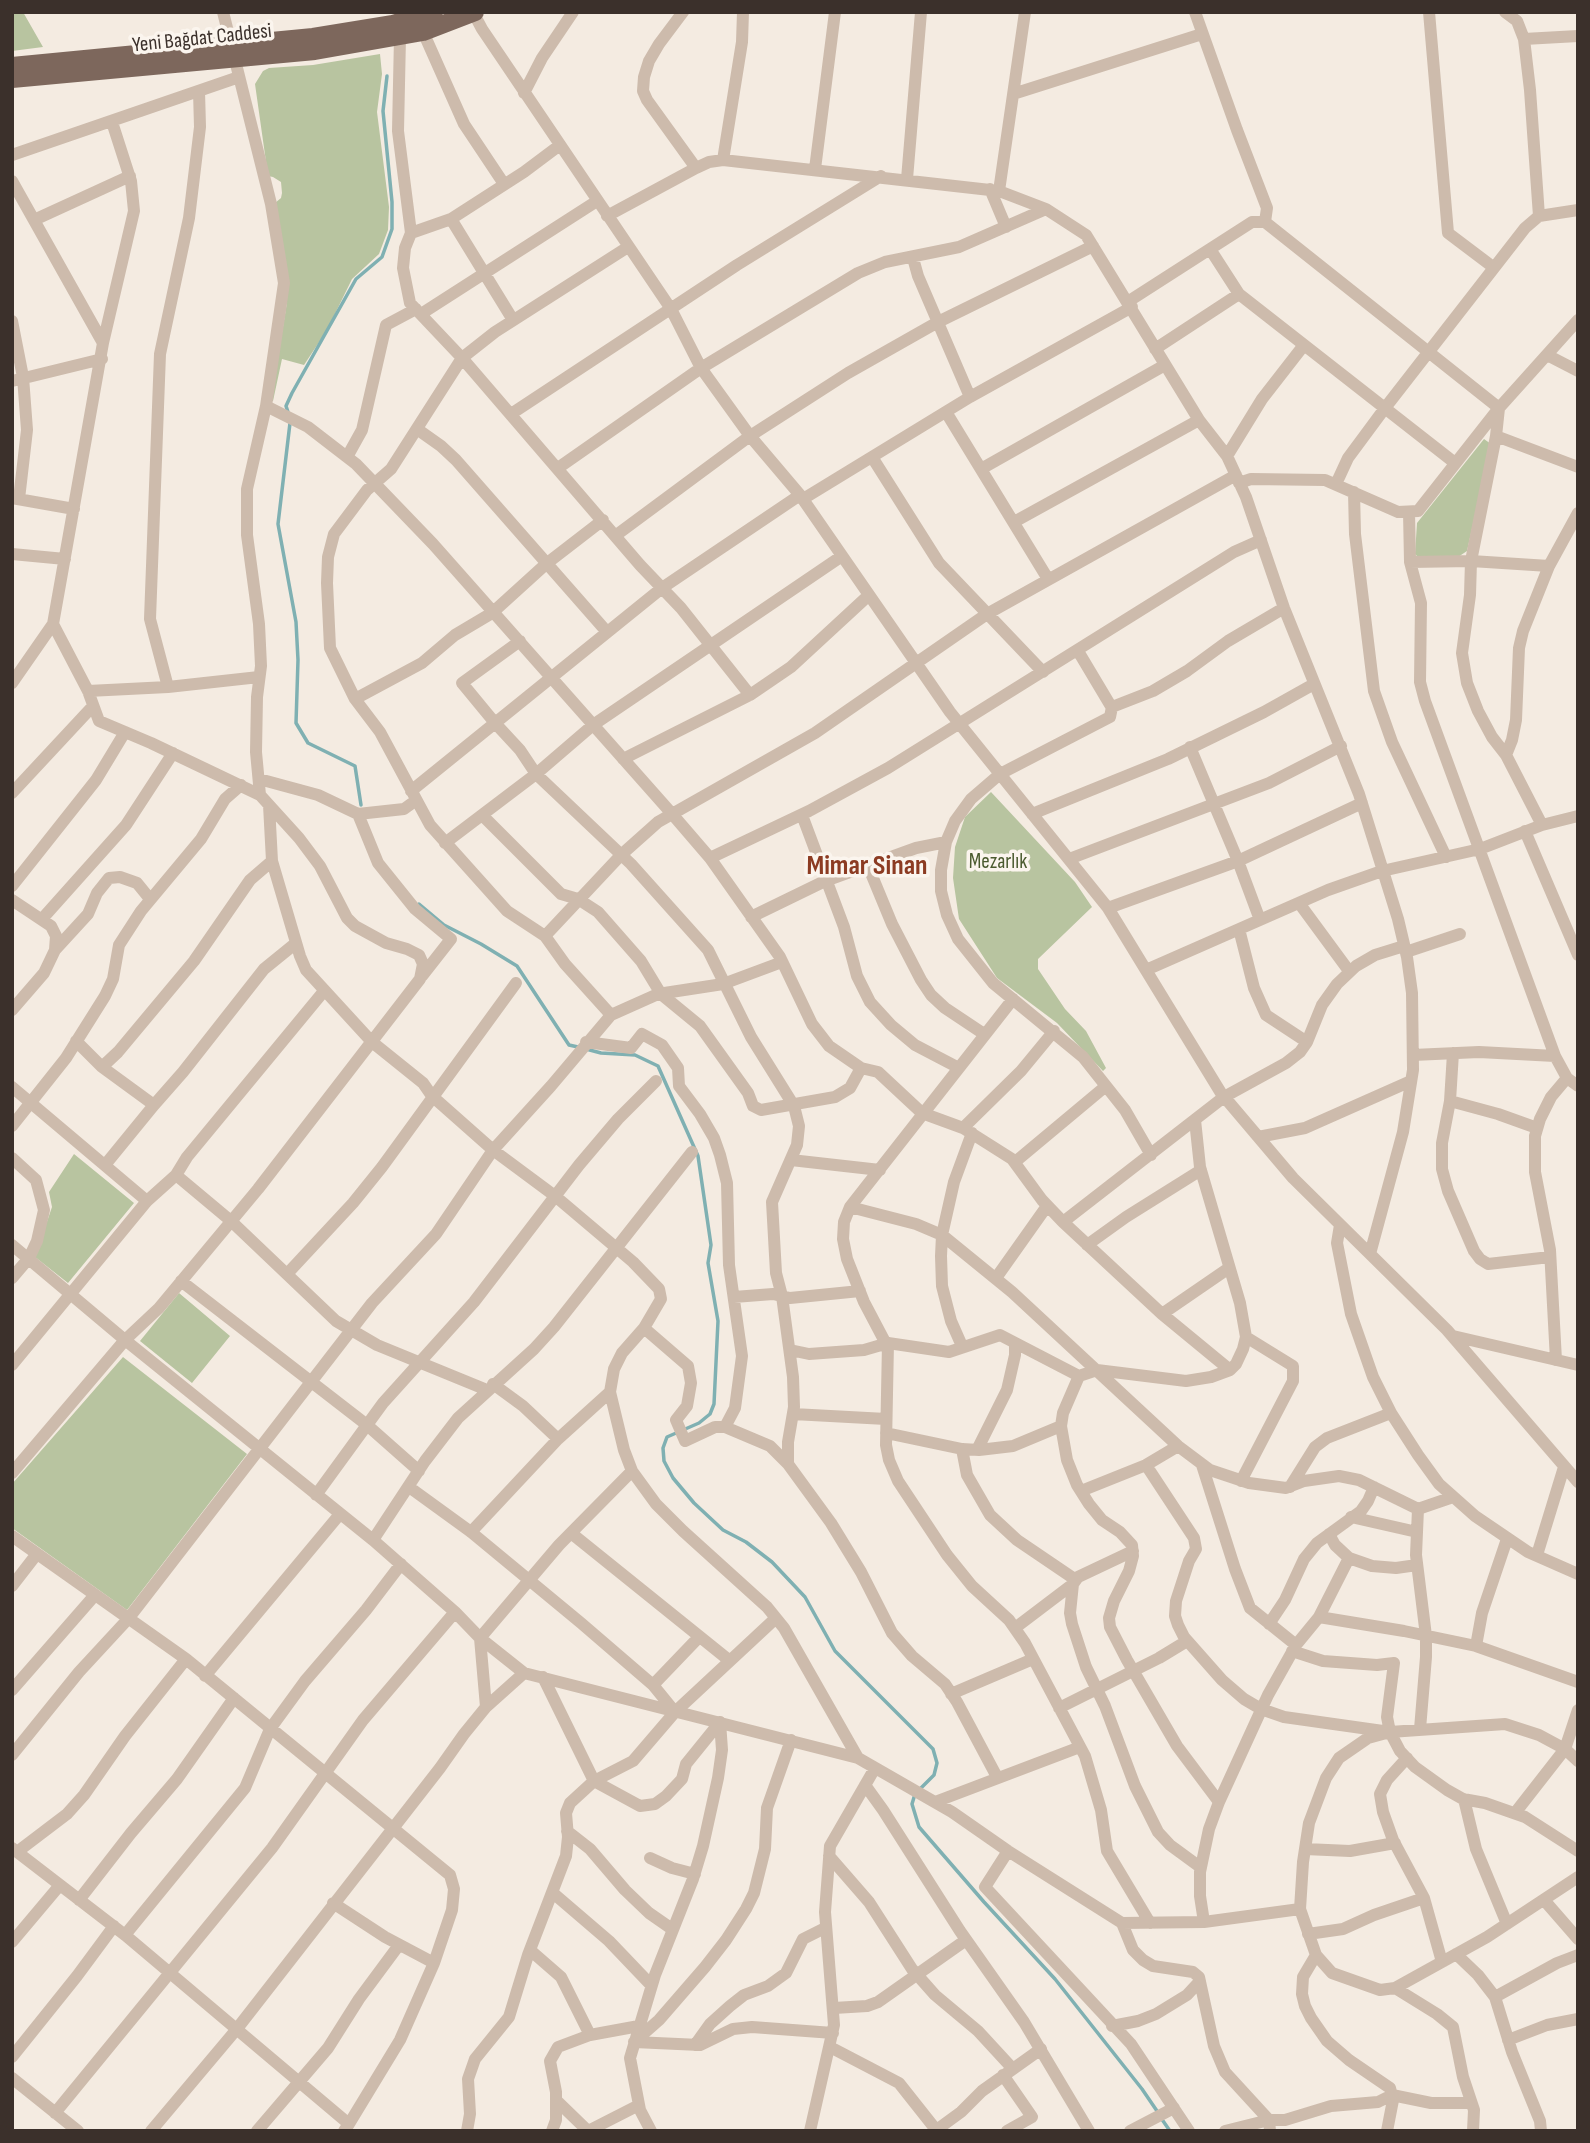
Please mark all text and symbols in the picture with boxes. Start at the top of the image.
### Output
street label: Yeni Bağdat Caddesi [131,19,273,59]
district label: Mimar Sinan [806,850,928,884]
park label: Mezarlık [969,850,1027,876]

